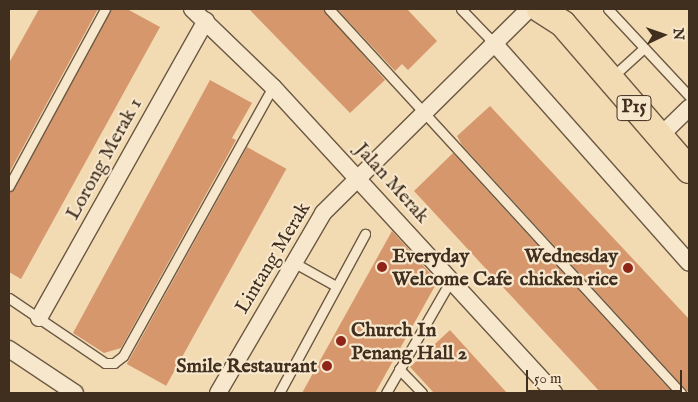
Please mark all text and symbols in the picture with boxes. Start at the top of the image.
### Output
north arrow [638,10,688,60]
text: N [669,28,687,41]
road number: P15 [616,92,652,125]
street label: Lorong Merak 1 [61,94,147,224]
street label: Jalan Merak [350,138,434,228]
street label: Lintang Merak [230,198,316,318]
place label: Everyday Welcome Cafe [392,244,512,291]
place label: Wednesday chicken rice [520,244,618,291]
marker: Everyday Welcome Cafe [376,261,388,273]
marker: Wednesday chicken rice [622,262,634,274]
place label: Church In Penang Hall 2 [351,318,467,365]
marker: Church In Penang Hall 2 [335,335,347,347]
place label: Smile Restaurant [176,354,317,378]
marker: Smile Restaurant [321,360,333,372]
scale bar [528,360,684,392]
text: 50 m [534,369,562,388]

